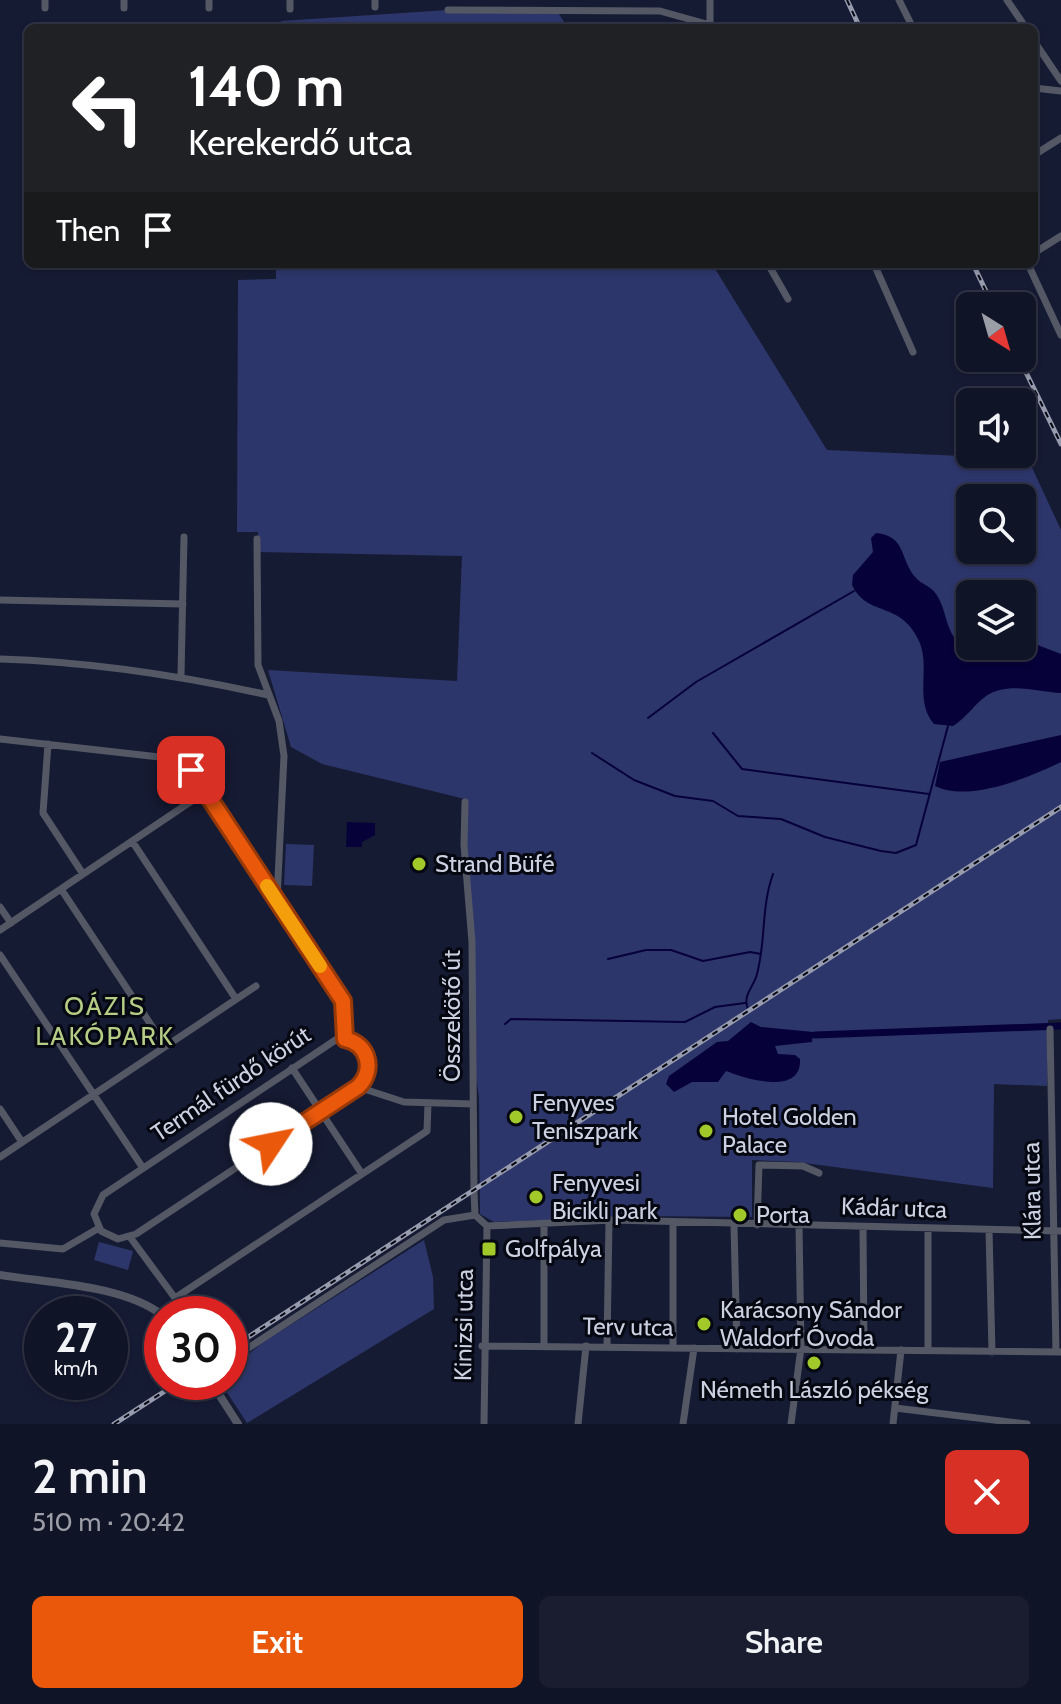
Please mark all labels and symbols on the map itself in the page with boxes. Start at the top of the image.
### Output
north arrow [956,292,1036,372]
pin [157,736,225,804]
place label: Strand Büfé [435,849,555,878]
marker: Strand Büfé [410,855,428,873]
street label: Összekötő út [437,950,466,1082]
district label: OÁZIS LAKÓPARK [35,990,175,1052]
street label: Termál fürdő körút [146,1020,316,1148]
place label: Fenyves Teniszpark [532,1088,638,1145]
position arrow [229,1102,313,1186]
place label: Hotel Golden Palace [722,1102,857,1159]
marker: Fenyves Teniszpark [507,1108,525,1126]
marker: Hotel Golden Palace [697,1122,715,1140]
street label: Klára utca [1016,1141,1047,1240]
place label: Fenyvesi Bicikli park [552,1168,658,1225]
marker: Fenyvesi Bicikli park [527,1188,545,1206]
street label: Kádár utca [841,1191,948,1224]
place label: Porta [756,1200,810,1229]
marker: Porta [731,1206,749,1224]
place label: Golfpálya [505,1234,602,1263]
marker: Golfpálya [480,1240,498,1258]
street label: Kinizsi utca [448,1268,479,1381]
place label: Karácsony Sándor Waldorf Óvoda [720,1295,902,1352]
speed limit sign: 30 [144,1296,248,1400]
street label: Terv utca [582,1311,674,1342]
marker: Karácsony Sándor Waldorf Óvoda [695,1315,713,1333]
marker: Németh László pékség [805,1354,823,1372]
place label: Németh László pékség [700,1375,929,1404]

